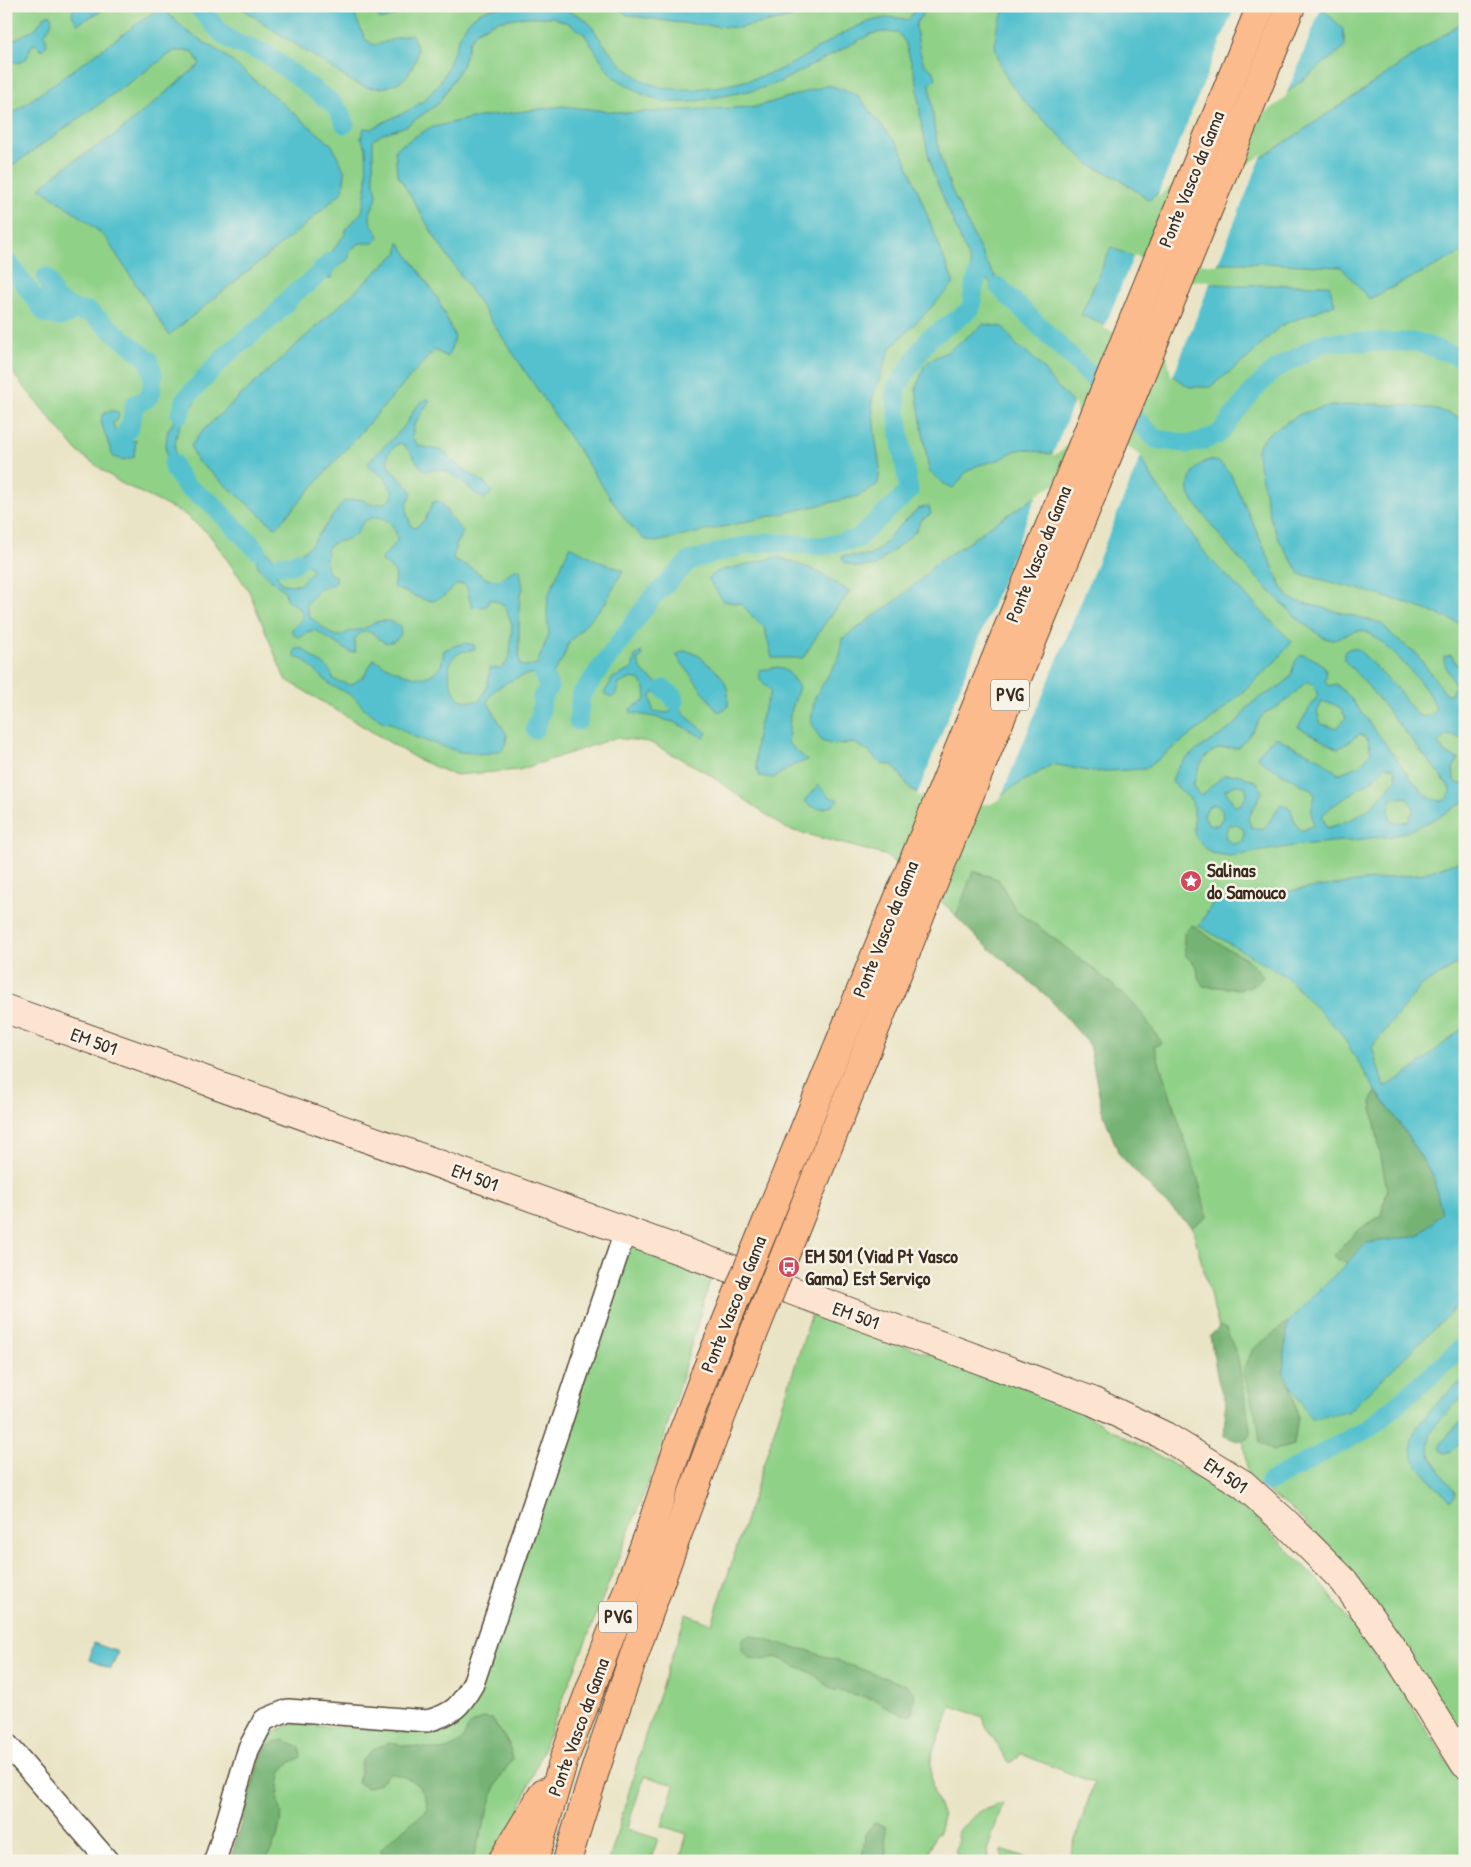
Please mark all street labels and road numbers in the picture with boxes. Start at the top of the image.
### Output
street label: Ponte Vasco da Gama [1152,106,1230,251]
street label: Ponte Vasco da Gama [999,481,1077,626]
road number: PVG [991,680,1029,710]
street label: Ponte Vasco da Gama [846,856,924,1001]
street label: EM 501 [67,1021,121,1061]
street label: EM 501 [448,1157,502,1197]
street label: Ponte Vasco da Gama [694,1231,772,1376]
street label: EM 501 [829,1295,883,1335]
street label: EM 501 [1199,1451,1253,1499]
road number: PVG [599,1601,637,1632]
street label: Ponte Vasco da Gama [541,1654,615,1800]

